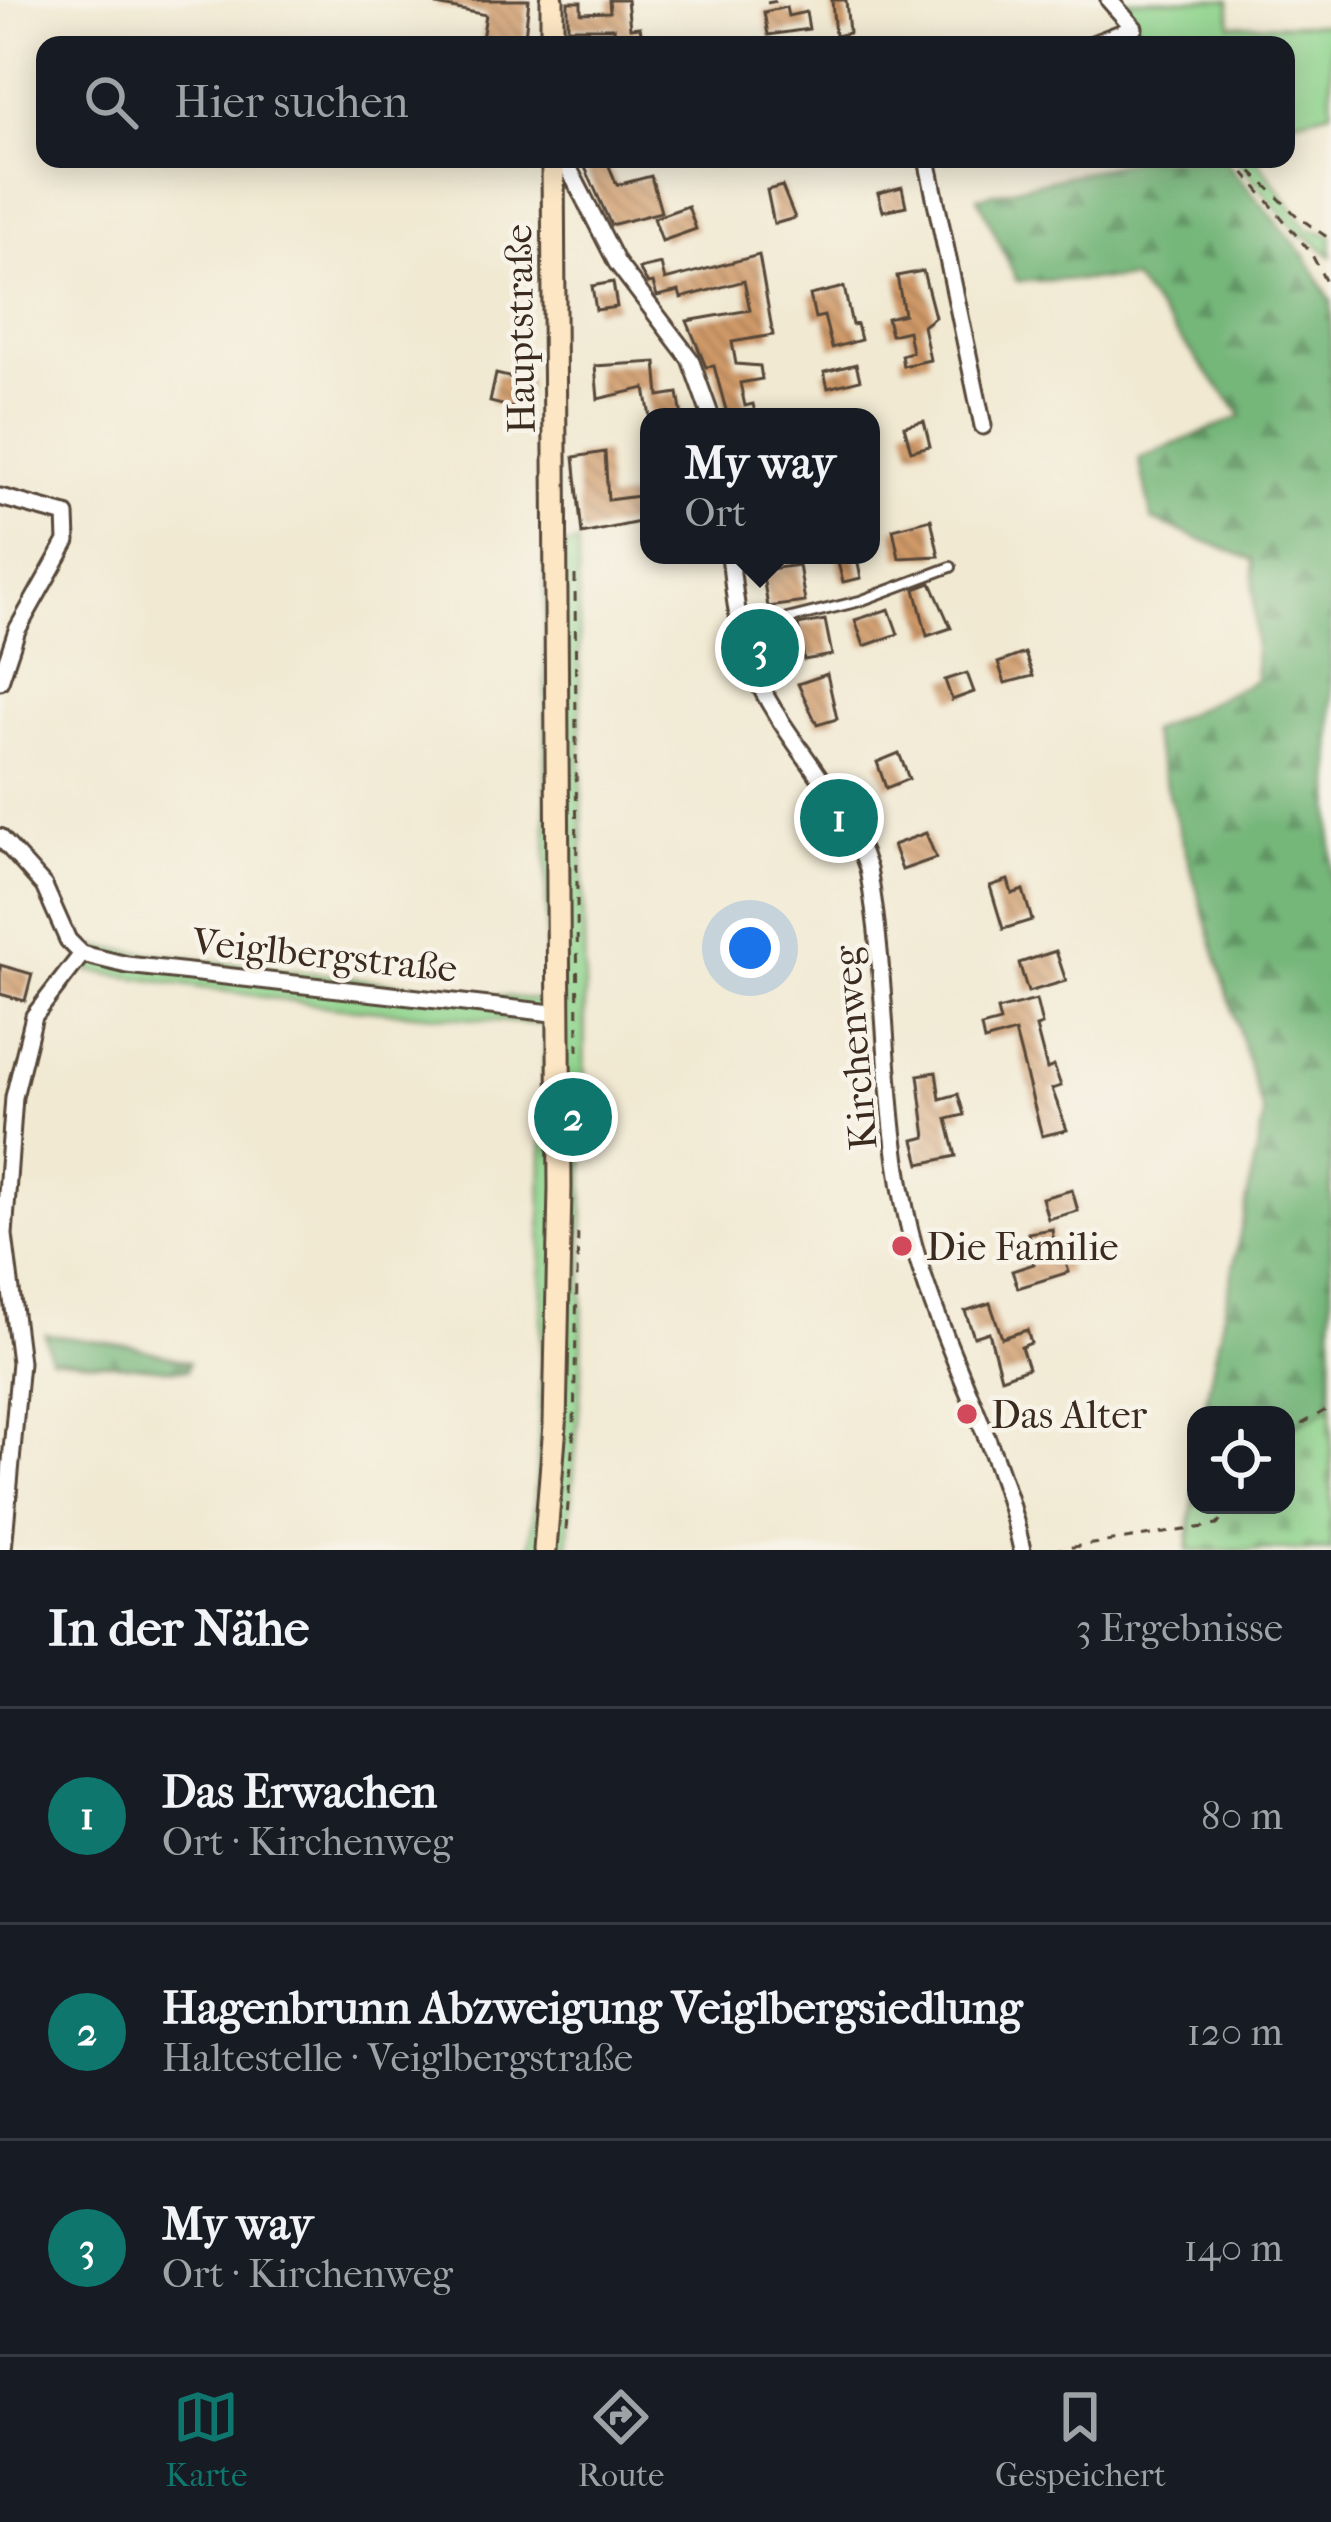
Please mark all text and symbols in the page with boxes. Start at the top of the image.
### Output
search box [36,36,1295,168]
icon: search [78,69,144,135]
text: Hier suchen [174,76,409,129]
street label: Hauptstraße [495,224,545,434]
popup [640,408,880,564]
text: My way [685,437,836,490]
text: Ort [685,490,746,536]
pin: 3 [721,603,799,693]
pin: 1 [800,773,878,863]
street label: Veiglbergstraße [189,918,459,992]
your location [720,918,780,978]
street label: Kirchenweg [823,943,887,1152]
pin: 2 [534,1072,612,1162]
place label: Die Familie [926,1224,1119,1270]
marker: Die Familie [889,1233,915,1259]
place label: Das Alter [991,1392,1148,1438]
marker: Das Alter [954,1401,980,1427]
map controls [1187,1406,1295,1514]
button: locate [1187,1406,1295,1514]
text: In der Nähe [48,1598,309,1658]
text: 3 Ergebnisse [1076,1605,1283,1651]
text: Das Erwachen [162,1766,437,1819]
text: 1 [80,1793,94,1839]
text: 80 m [1201,1793,1283,1839]
text: Ort · Kirchenweg [162,1819,453,1865]
text: Hagenbrunn Abzweigung Veiglbergsiedlung [162,1982,1023,2035]
text: 2 [77,2009,97,2055]
text: 120 m [1187,2009,1283,2055]
text: Haltestelle · Veiglbergstraße [162,2035,633,2081]
text: My way [162,2198,313,2251]
text: 3 [79,2225,95,2271]
text: 140 m [1184,2225,1283,2271]
text: Ort · Kirchenweg [162,2251,453,2297]
tab: Karte [165,2384,247,2495]
tab: Route [578,2384,664,2495]
tab: Gespeichert [995,2384,1166,2495]

